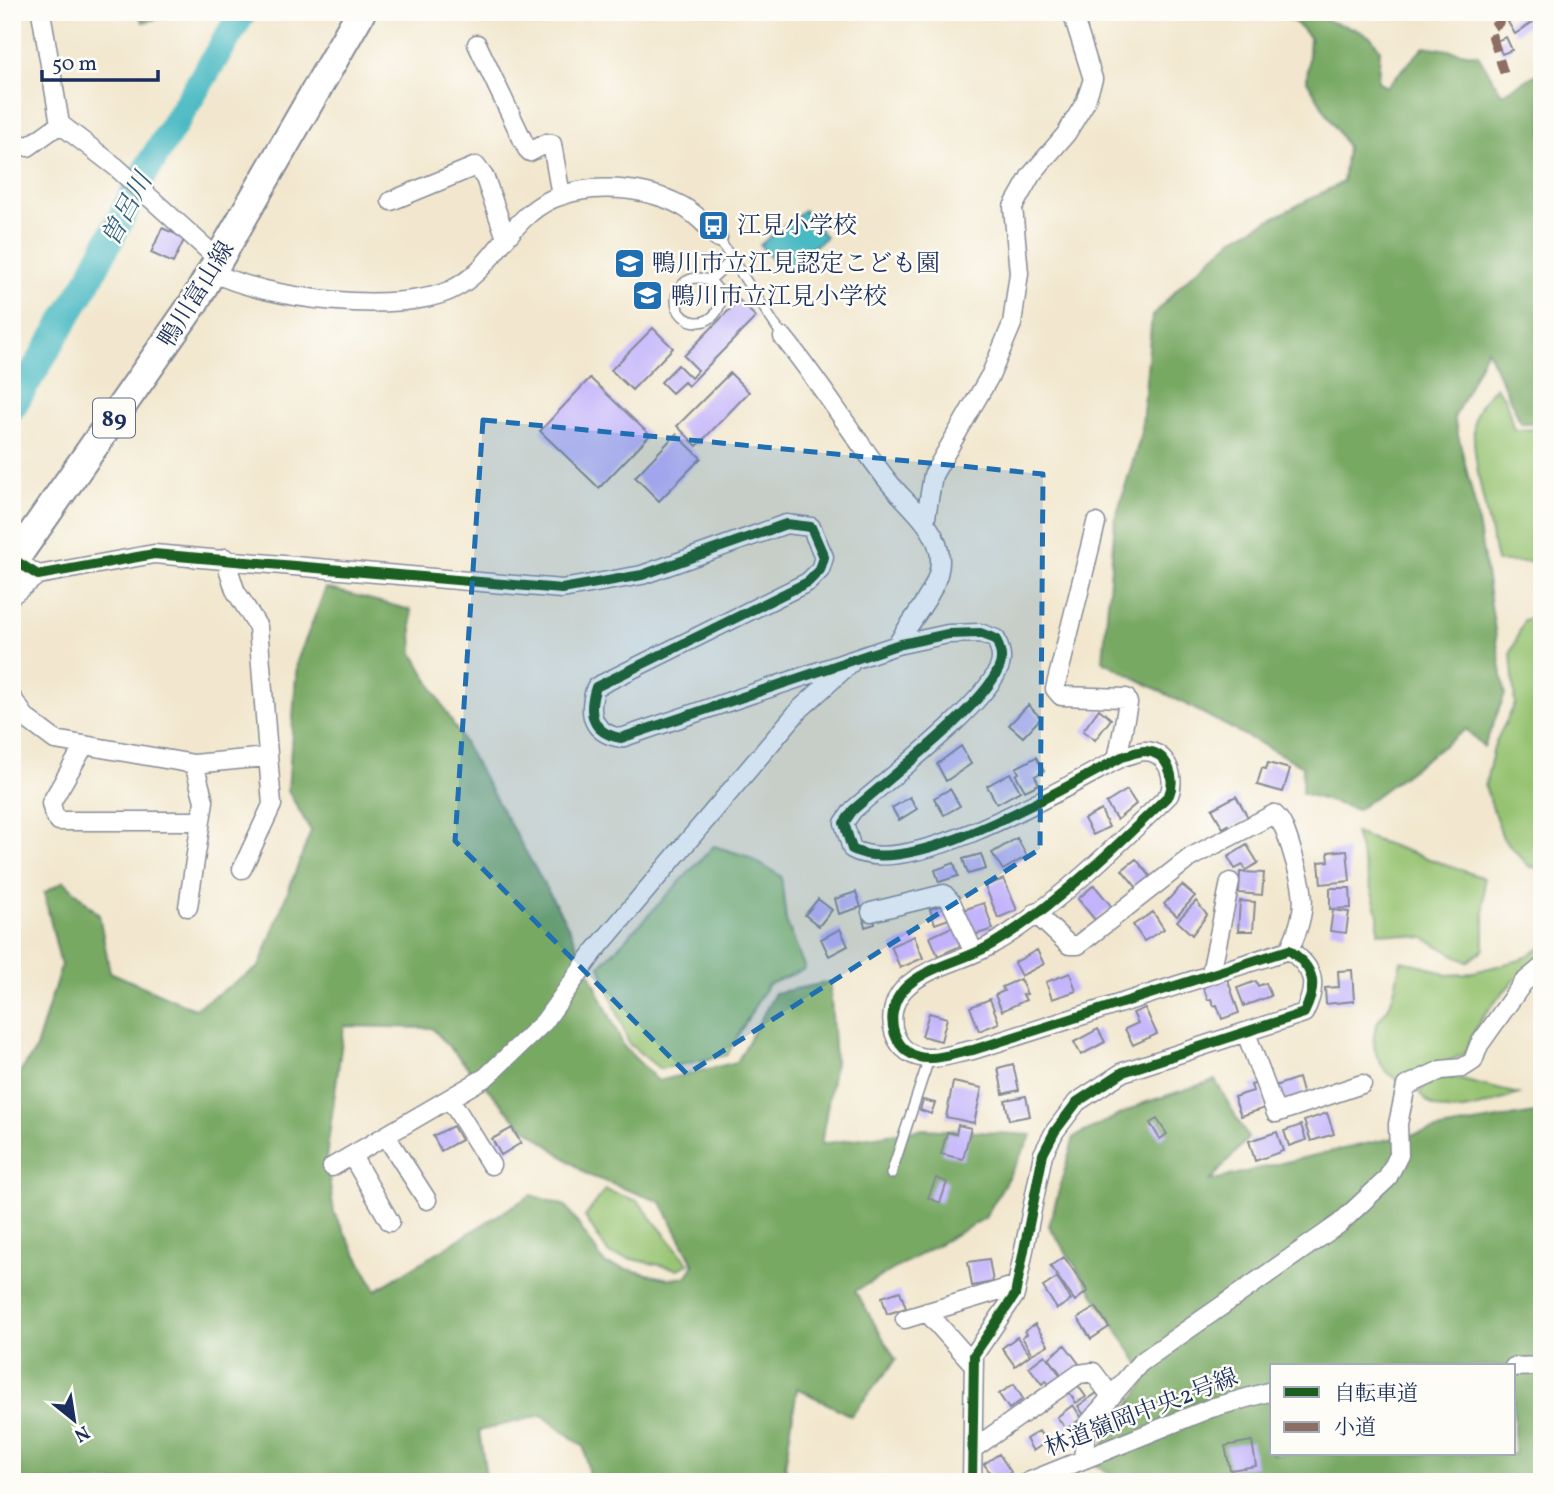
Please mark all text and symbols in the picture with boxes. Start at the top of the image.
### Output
scale bar [42,38,158,82]
text: 50 m [52,50,97,79]
water label: 曽呂川 [94,164,163,253]
bus stop icon: 江見小学校 [697,208,731,242]
place label: 江見小学校 [737,210,857,244]
street label: 鴨川富山線 [151,235,244,355]
school or university icon: 鴨川市立江見認定こども園 [612,246,646,280]
place label: 鴨川市立江見認定こども園 [652,248,940,282]
school or university icon: 鴨川市立江見小学校 [631,279,665,313]
place label: 鴨川市立江見小学校 [671,281,887,315]
road number: 89 [93,398,135,438]
street label: 林道嶺岡中央2号線 [1040,1361,1243,1466]
legend [1270,1364,1516,1456]
text: 自転車道 [1334,1380,1418,1409]
north arrow [38,1386,108,1456]
text: 小道 [1334,1414,1376,1443]
text: N [69,1418,94,1448]

